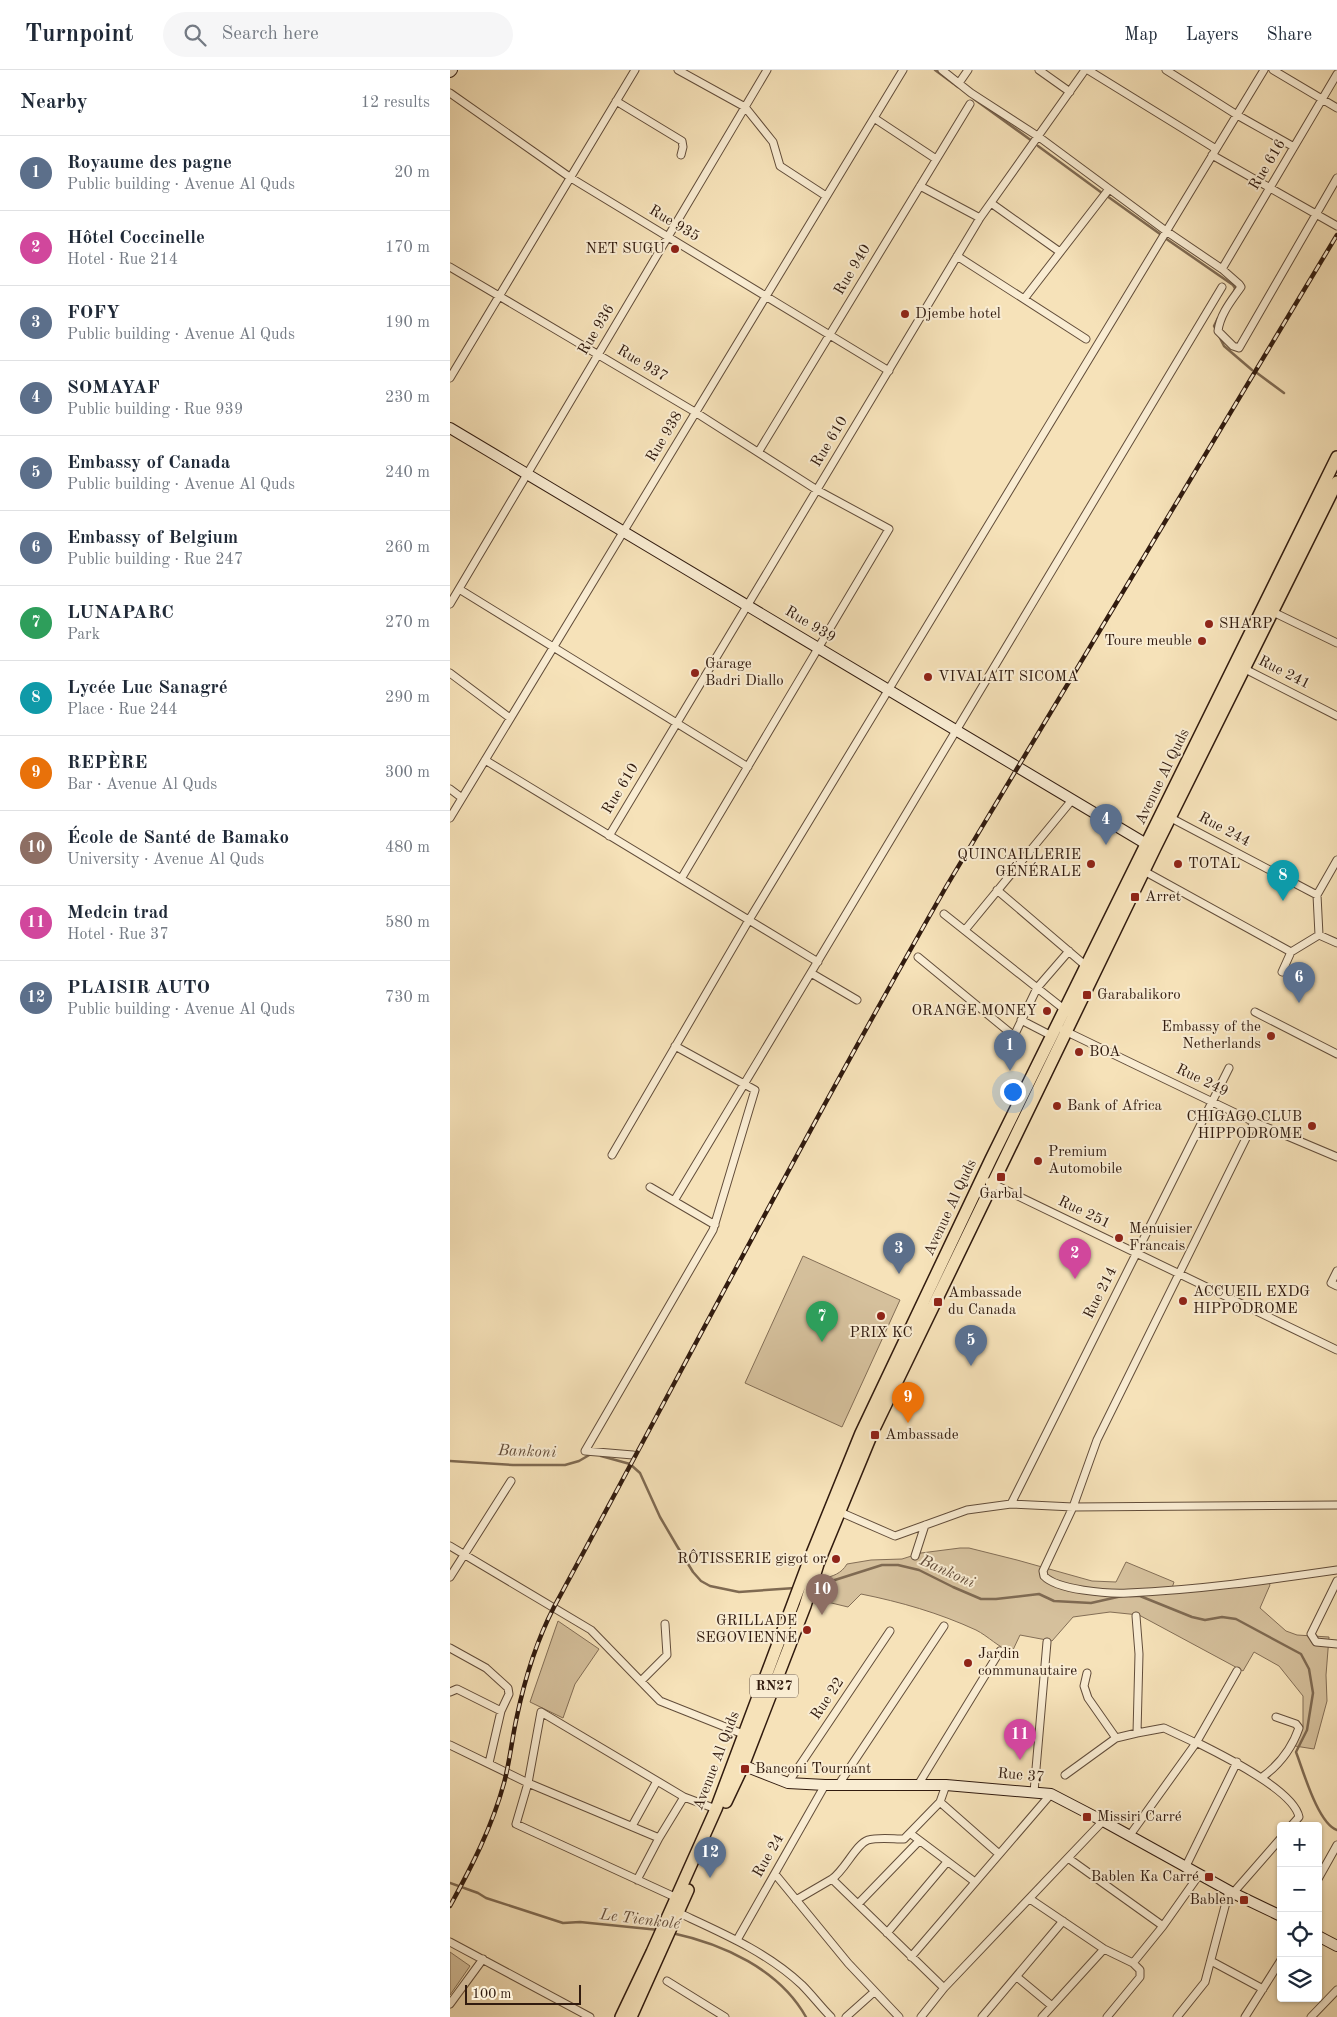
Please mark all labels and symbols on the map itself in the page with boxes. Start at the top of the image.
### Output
street label: Rue 616 [1247,137,1289,193]
street label: Rue 935 [646,203,702,245]
place label: NET SUGU [585,242,665,257]
street label: Rue 940 [832,242,874,298]
marker: NET SUGU [669,243,681,255]
street label: Rue 936 [576,302,618,358]
place label: Djembe hotel [915,307,1001,322]
marker: Djembe hotel [899,308,911,320]
street label: Rue 937 [614,343,670,385]
street label: Rue 938 [644,409,686,465]
street label: Rue 610 [809,414,851,470]
street label: Rue 939 [782,604,838,646]
place label: SHARP [1219,617,1273,632]
marker: SHARP [1203,618,1215,630]
place label: Toure meuble [1104,634,1192,649]
marker: Toure meuble [1196,635,1208,647]
street label: Rue 241 [1256,654,1312,692]
place label: Garage Badri Diallo [705,657,784,689]
marker: Garage Badri Diallo [689,667,701,679]
place label: VIVALAIT SICOMA [938,670,1079,685]
marker: VIVALAIT SICOMA [922,671,934,683]
street label: Avenue Al Quds [1133,727,1193,827]
street label: Rue 610 [600,761,642,817]
pin: 4 [1090,804,1122,845]
street label: Rue 244 [1196,810,1252,850]
place label: QUINCAILLERIE GÉNÉRALE [957,848,1081,880]
place label: TOTAL [1188,857,1240,872]
marker: QUINCAILLERIE GÉNÉRALE [1085,858,1097,870]
marker: TOTAL [1172,858,1184,870]
pin: 8 [1267,860,1299,901]
place label: Arret [1145,890,1181,905]
marker: Arret [1129,891,1141,903]
pin: 6 [1283,962,1315,1003]
place label: Garabalikoro [1097,988,1181,1003]
marker: Garabalikoro [1081,989,1093,1001]
place label: ORANGE MONEY [912,1004,1037,1019]
marker: ORANGE MONEY [1041,1005,1053,1017]
place label: Embassy of the Netherlands [1162,1020,1261,1052]
pin: 1 [994,1030,1026,1071]
marker: Embassy of the Netherlands [1265,1030,1277,1042]
place label: BOA [1089,1045,1121,1060]
marker: BOA [1073,1046,1085,1058]
street label: Rue 249 [1174,1062,1230,1100]
your location [1000,1079,1026,1105]
place label: Bank of Africa [1067,1099,1163,1114]
marker: Bank of Africa [1051,1100,1063,1112]
place label: CHIGAGO CLUB HIPPODROME [1186,1110,1302,1142]
marker: CHIGAGO CLUB HIPPODROME [1306,1120,1318,1132]
place label: Premium Automobile [1048,1145,1122,1177]
marker: Premium Automobile [1032,1155,1044,1167]
street label: Avenue Al Quds [922,1158,980,1258]
marker: Garbal [995,1171,1007,1183]
place label: Garbal [979,1187,1023,1202]
street label: Rue 251 [1056,1194,1112,1232]
place label: Menuisier Francais [1129,1222,1192,1254]
marker: Menuisier Francais [1113,1232,1125,1244]
pin: 3 [883,1233,915,1274]
pin: 2 [1059,1238,1091,1279]
street label: Rue 214 [1082,1265,1120,1321]
place label: ACCUEIL EXDG HIPPODROME [1193,1285,1310,1317]
place label: Ambassade du Canada [948,1286,1022,1318]
marker: ACCUEIL EXDG HIPPODROME [1177,1295,1189,1307]
marker: Ambassade du Canada [932,1296,944,1308]
pin: 7 [806,1301,838,1342]
marker: PRIX KC [875,1310,887,1322]
pin: 5 [955,1325,987,1366]
place label: PRIX KC [849,1326,913,1341]
pin: 9 [892,1382,924,1423]
place label: Ambassade [885,1428,959,1443]
marker: Ambassade [869,1429,881,1441]
water label: Bankoni [496,1443,557,1461]
place label: RÔTISSERIE gigot or [677,1549,826,1567]
water label: Bankoni [916,1552,978,1591]
marker: RÔTISSERIE gigot or [830,1553,842,1565]
pin: 10 [806,1574,838,1615]
place label: GRILLADE SEGOVIENNE [696,1614,797,1646]
marker: GRILLADE SEGOVIENNE [801,1624,813,1636]
place label: Jardin communautaire [978,1647,1077,1679]
marker: Jardin communautaire [962,1657,974,1669]
road number: RN27 [750,1674,798,1698]
street label: Rue 22 [809,1675,847,1723]
street label: Avenue Al Quds [691,1710,743,1812]
pin: 11 [1004,1719,1036,1760]
place label: Banconi Tournant [755,1762,871,1777]
marker: Banconi Tournant [739,1763,751,1775]
street label: Rue 37 [997,1766,1045,1786]
place label: Missiri Carré [1097,1810,1182,1825]
marker: Missiri Carré [1081,1811,1093,1823]
street label: Rue 24 [751,1832,787,1880]
pin: 12 [694,1837,726,1878]
place label: Bablen Ka Carré [1091,1870,1199,1885]
marker: Bablen Ka Carré [1203,1871,1215,1883]
place label: Bablen [1190,1893,1234,1908]
marker: Bablen [1238,1894,1250,1906]
water label: Le Tienkolé [598,1907,682,1933]
scale bar [465,1982,581,2005]

